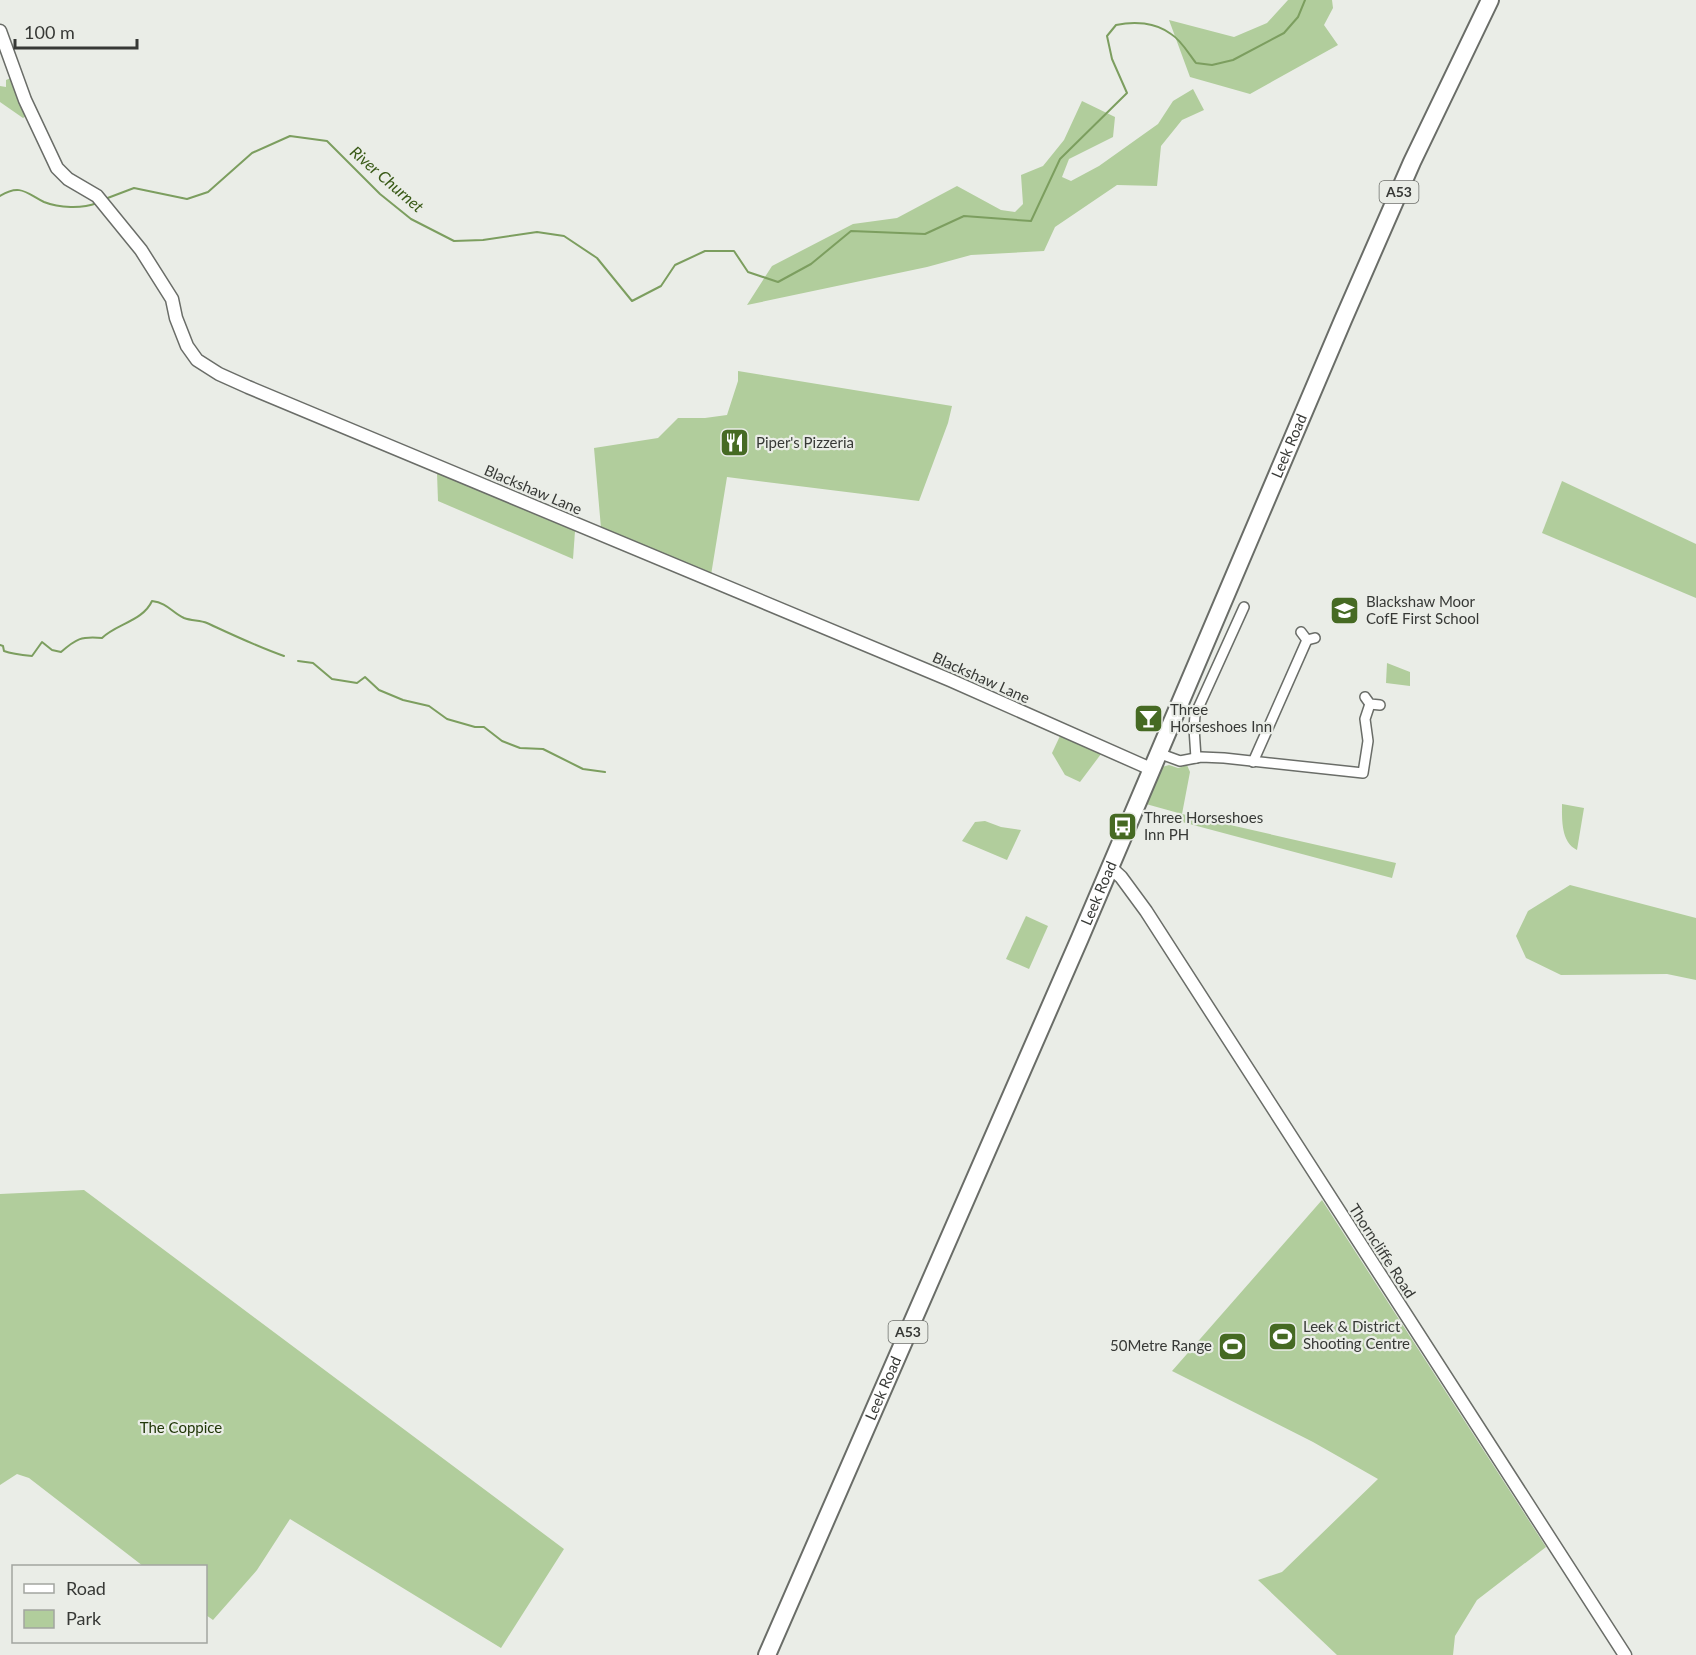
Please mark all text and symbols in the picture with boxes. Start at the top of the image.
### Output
scale bar [15,12,136,50]
text: 100 m [24,21,75,43]
water label: River Churnet [347,142,428,216]
road number: A53 [1380,181,1418,203]
street label: Leek Road [1267,411,1310,480]
restaurant icon: Piper's Pizzeria [719,427,751,459]
place label: Piper's Pizzeria [756,433,854,451]
street label: Blackshaw Lane [482,460,585,518]
place label: Blackshaw Moor CofE First School [1366,592,1479,627]
school or university icon: Blackshaw Moor CofE First School [1329,595,1361,627]
street label: Blackshaw Lane [930,648,1033,707]
place label: Three Horseshoes Inn [1170,700,1272,735]
bar icon: Three Horseshoes Inn [1133,703,1165,735]
place label: Three Horseshoes Inn PH [1144,808,1263,843]
bus stop icon: Three Horseshoes Inn PH [1107,811,1139,843]
street label: Leek Road [1077,858,1120,928]
street label: Thorncliffe Road [1346,1200,1420,1301]
place label: Leek & District Shooting Centre [1303,1317,1410,1352]
sports icon: Leek & District Shooting Centre [1266,1320,1298,1352]
road number: A53 [888,1321,928,1343]
sports icon: 50Metre Range [1217,1330,1249,1362]
place label: 50Metre Range [1110,1336,1212,1354]
street label: Leek Road [861,1353,904,1423]
park label: The Coppice [140,1418,222,1436]
legend [12,1565,207,1643]
text: Road [66,1577,106,1599]
text: Park [66,1607,102,1629]

